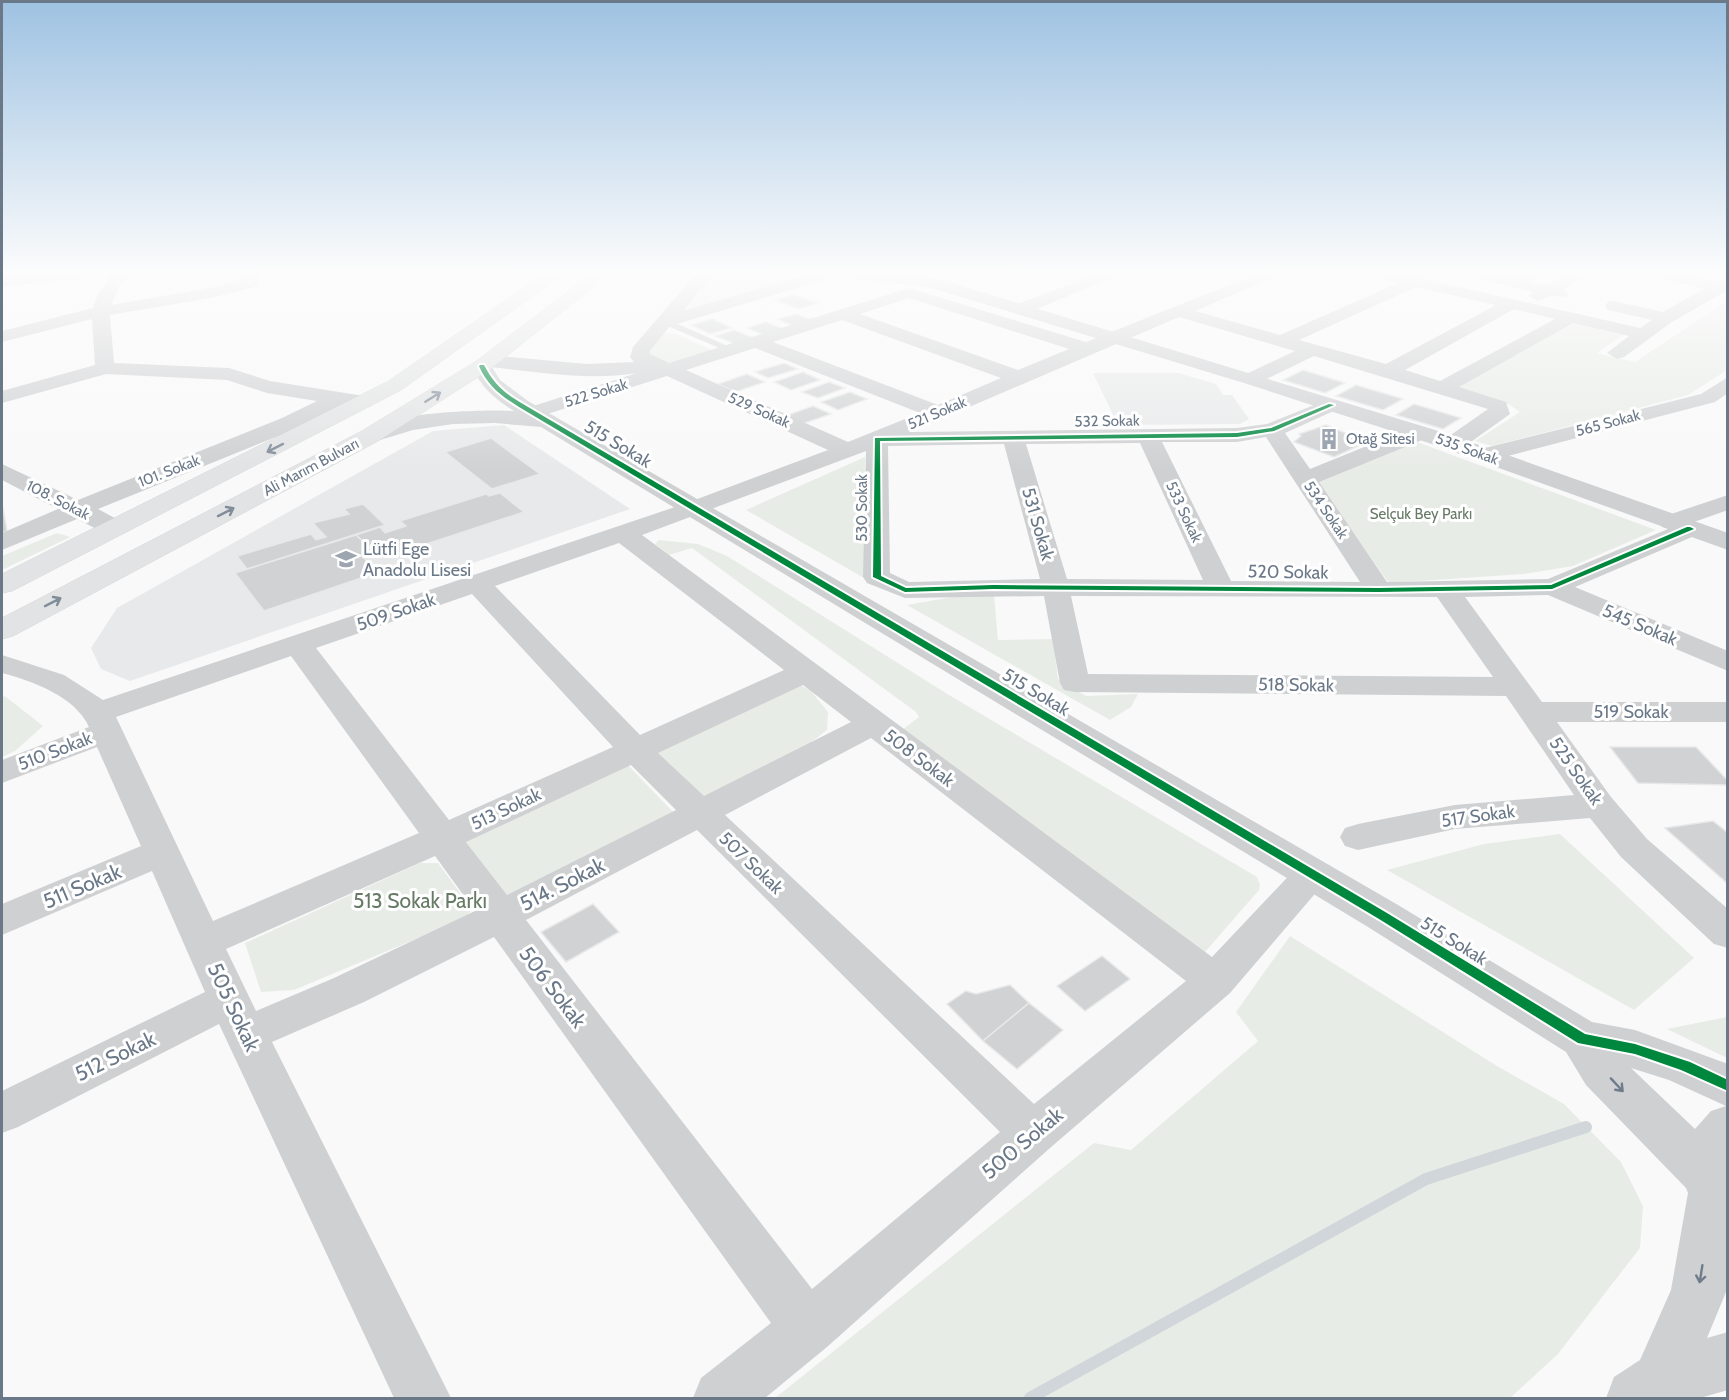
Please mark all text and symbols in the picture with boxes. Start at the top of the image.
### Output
street label: 522 Sokak [562,375,630,411]
street label: 529 Sokak [725,388,793,432]
one-way arrow [424,391,441,403]
street label: 521 Sokak [905,393,969,433]
street label: 565 Sokak [1574,406,1642,440]
street label: 532 Sokak [1074,411,1140,431]
street label: 515 Sokak [580,415,656,473]
building icon: Otağ Sitesi [1317,427,1341,451]
street label: 535 Sokak [1433,429,1501,469]
place label: Otağ Sitesi [1346,430,1415,448]
street label: Ali Marım Bulvarı [260,434,362,500]
one-way arrow [266,443,284,454]
street label: 101. Sokak [136,451,203,491]
street label: 530 Sokak [853,474,871,542]
street label: 108. Sokak [23,476,93,524]
street label: 534 Sokak [1300,478,1352,543]
street label: 533 Sokak [1162,479,1206,546]
street label: 531 Sokak [1017,485,1059,564]
park label: Selçuk Bey Parkı [1370,505,1472,523]
one-way arrow [216,506,234,517]
place label: Lütfi Ege Anadolu Lisesi [363,538,471,581]
school or university icon: Lütfi Ege Anadolu Lisesi [334,547,358,571]
street label: 520 Sokak [1247,560,1330,584]
street label: 509 Sokak [354,588,439,636]
one-way arrow [43,595,61,607]
street label: 545 Sokak [1599,599,1682,651]
street label: 515 Sokak [998,663,1074,721]
street label: 518 Sokak [1258,673,1335,697]
street label: 519 Sokak [1594,701,1669,723]
street label: 508 Sokak [879,724,959,792]
street label: 510 Sokak [15,727,96,775]
street label: 525 Sokak [1545,733,1608,810]
street label: 513 Sokak [468,783,545,835]
street label: 517 Sokak [1440,800,1517,832]
street label: 507 Sokak [714,827,788,899]
street label: 514. Sokak [515,852,609,916]
street label: 511 Sokak [39,858,125,914]
park label: 513 Sokak Parkı [353,888,487,913]
street label: 515 Sokak [1417,912,1492,971]
street label: 506 Sokak [514,941,592,1033]
street label: 505 Sokak [203,959,266,1056]
street label: 512 Sokak [71,1026,160,1086]
one-way arrow [1610,1078,1624,1093]
street label: 500 Sokak [976,1102,1068,1184]
one-way arrow [1695,1264,1706,1283]

